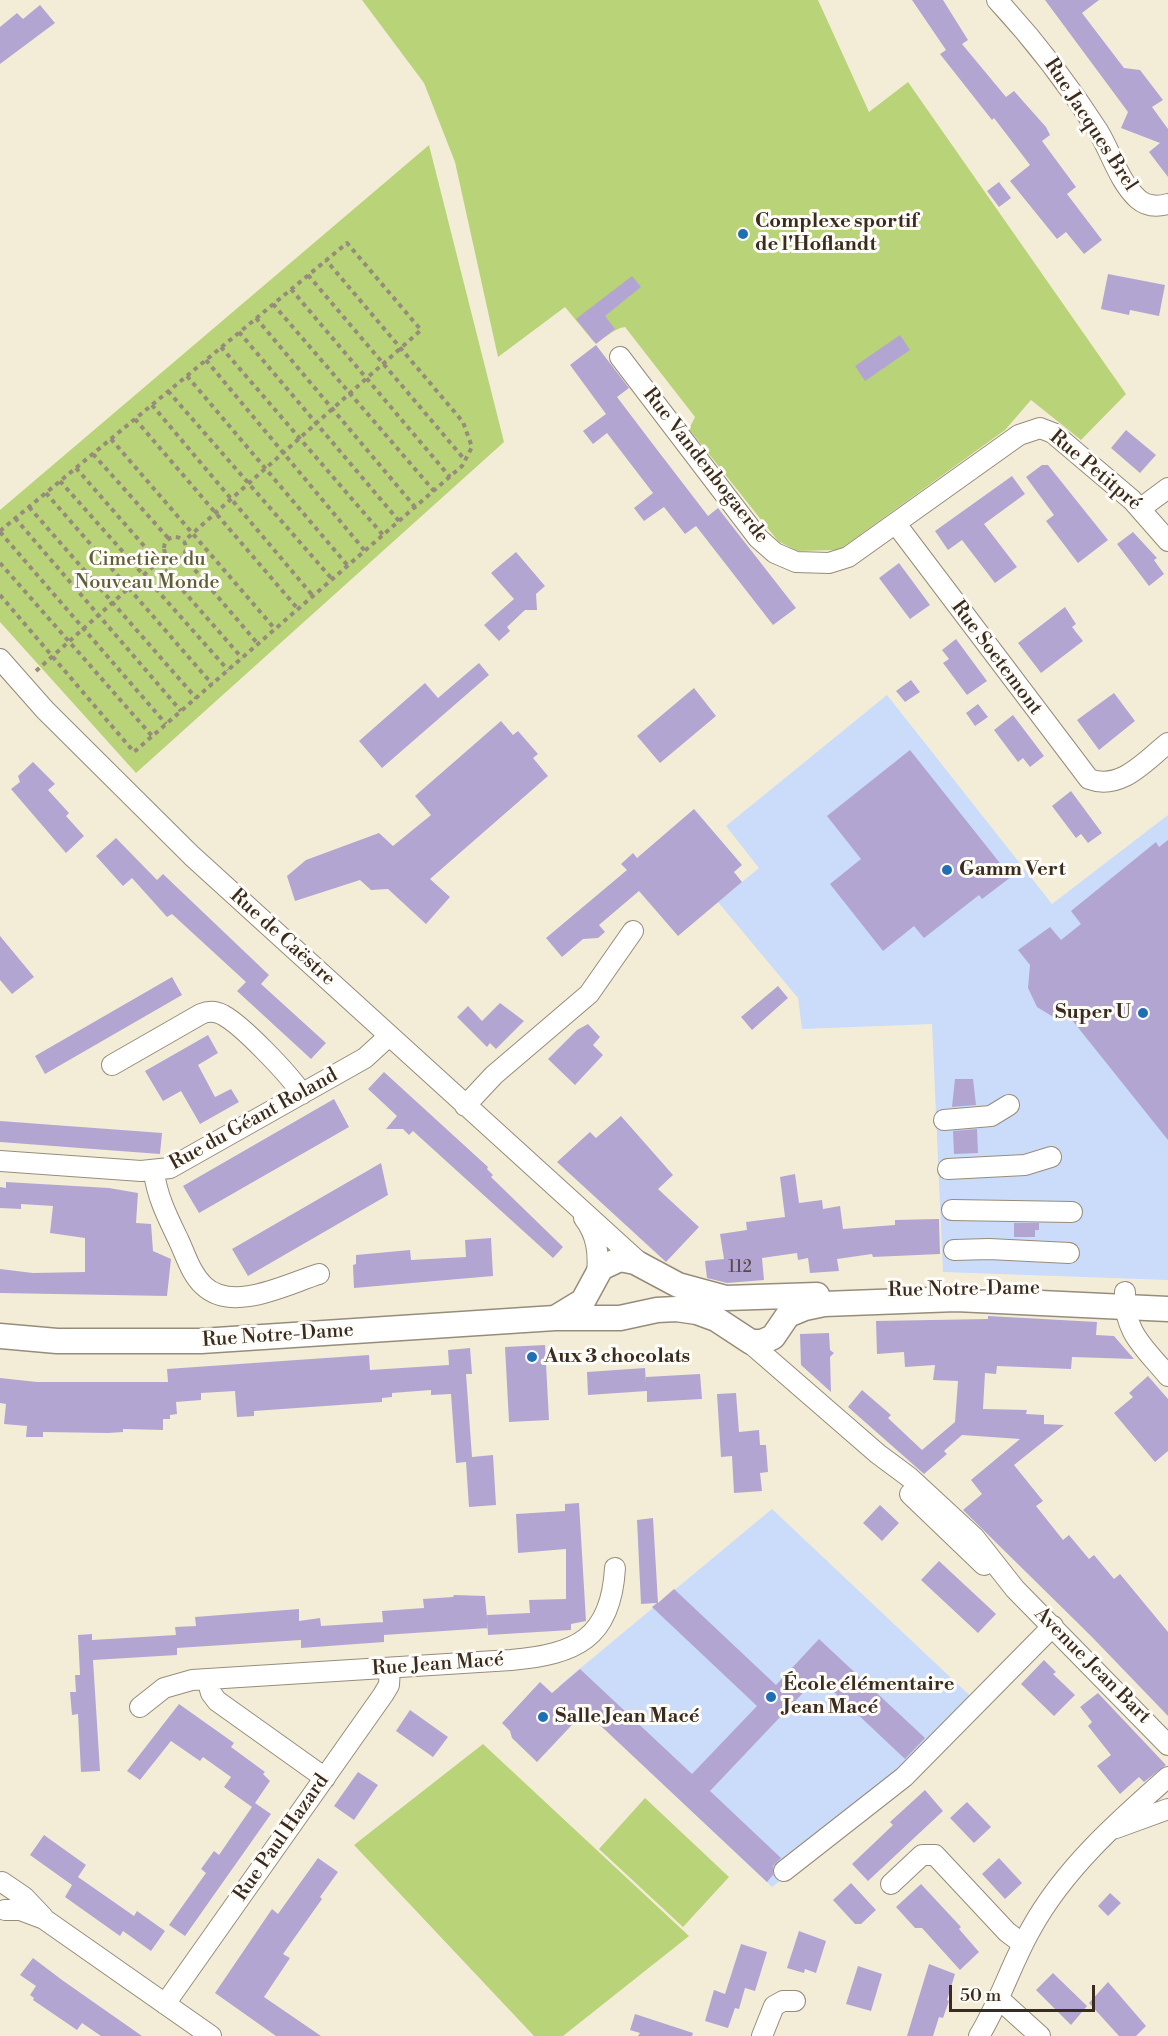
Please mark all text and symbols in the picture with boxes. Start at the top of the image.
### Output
street label: Rue Jacques Brel [1038,54,1142,196]
place label: Complexe sportif de l'Hoflandt [755,210,918,257]
marker: Complexe sportif de l'Hoflandt [736,227,750,241]
street label: Rue Vandenbogaerde [637,384,773,548]
street label: Rue Petitpré [1044,426,1146,516]
park label: Cimetière du Nouveau Monde [75,548,219,595]
street label: Rue Soetemont [945,596,1047,720]
place label: Gamm Vert [959,858,1065,882]
marker: Gamm Vert [940,863,954,877]
street label: Rue de Caëstre [224,884,340,992]
place label: Super U [1055,1001,1131,1025]
marker: Super U [1136,1006,1150,1020]
street label: Rue du Géant Roland [166,1064,342,1176]
house number: 112 [728,1258,752,1278]
street label: Rue Notre-Dame [888,1277,1040,1303]
street label: Rue Notre-Dame [201,1319,355,1353]
place label: Aux 3 chocolats [544,1345,690,1369]
marker: Aux 3 chocolats [525,1350,539,1364]
street label: Avenue Jean Bart [1029,1603,1155,1729]
street label: Rue Jean Macé [371,1648,505,1682]
place label: École élémentaire Jean Macé [783,1673,954,1720]
marker: École élémentaire Jean Macé [764,1690,778,1704]
place label: Salle Jean Macé [555,1705,700,1729]
marker: Salle Jean Macé [536,1710,550,1724]
street label: Rue Paul Hazard [229,1770,335,1906]
scale bar [952,1973,1098,2011]
text: 50 m [960,1984,1001,2007]

